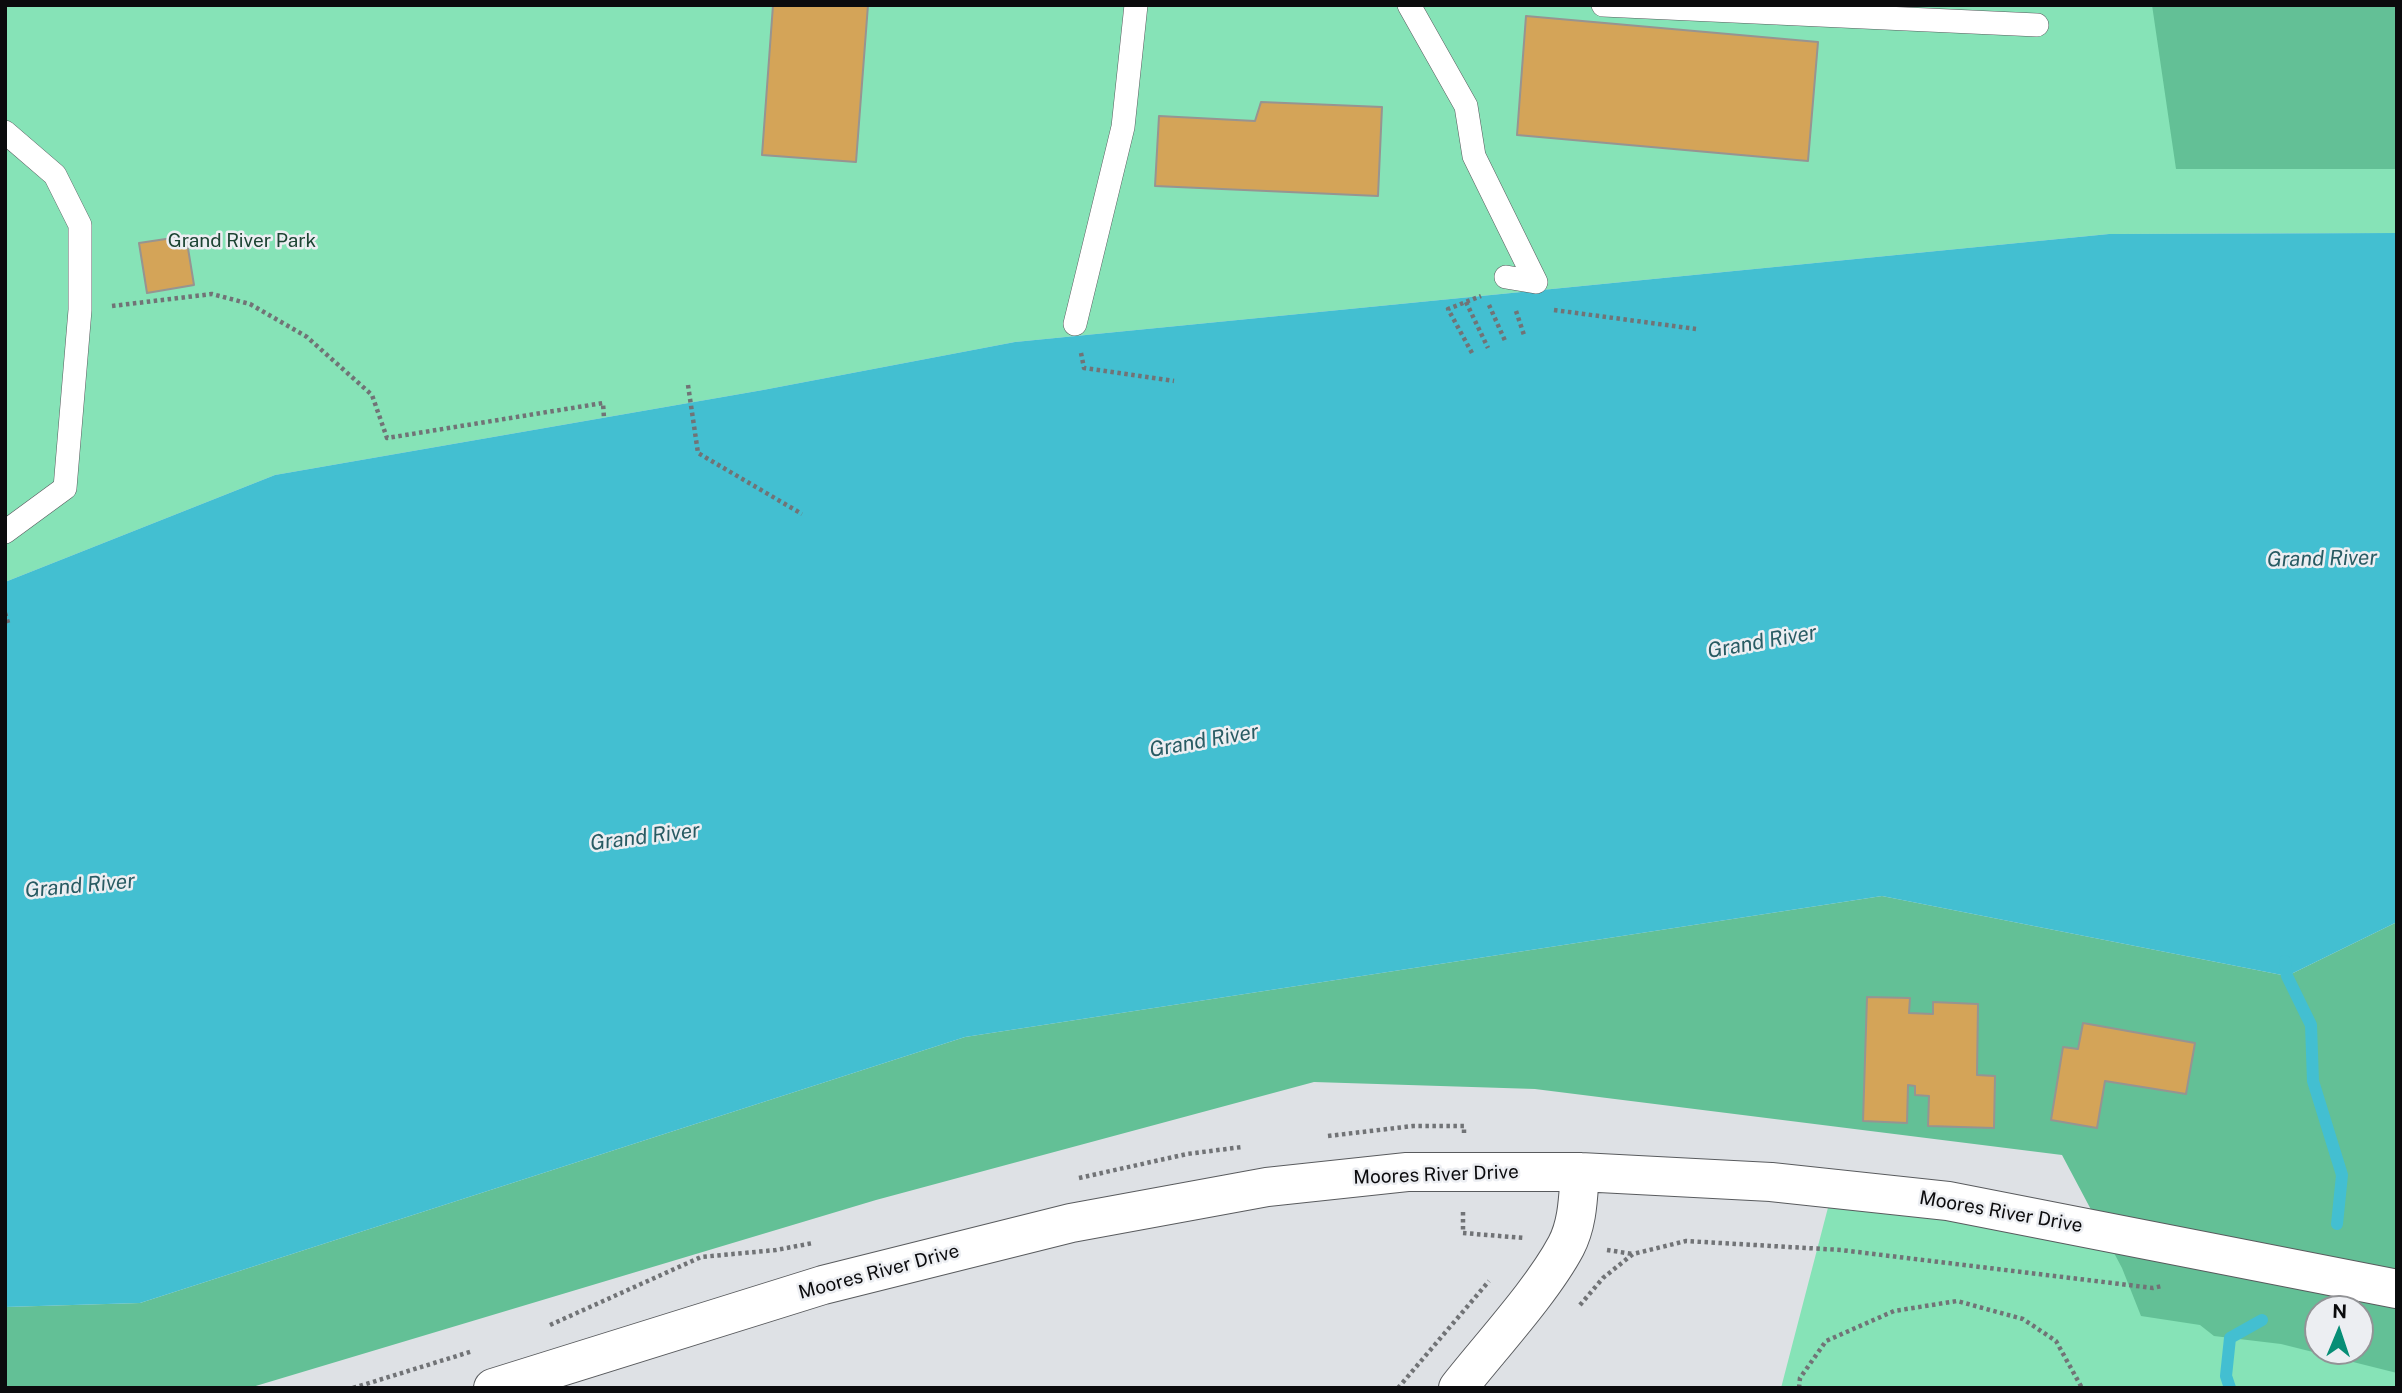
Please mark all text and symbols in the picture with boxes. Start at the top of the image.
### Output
park label: Grand River Park [168,230,316,252]
water label: Grand River [2267,545,2377,573]
water label: Grand River [1705,620,1819,664]
water label: Grand River [1147,719,1261,763]
water label: Grand River [589,818,701,856]
water label: Grand River [24,869,136,903]
street label: Moores River Drive [1353,1161,1519,1189]
street label: Moores River Drive [1918,1186,2084,1238]
street label: Moores River Drive [796,1240,962,1304]
north arrow [2304,1295,2374,1365]
text: N [2332,1300,2347,1322]

